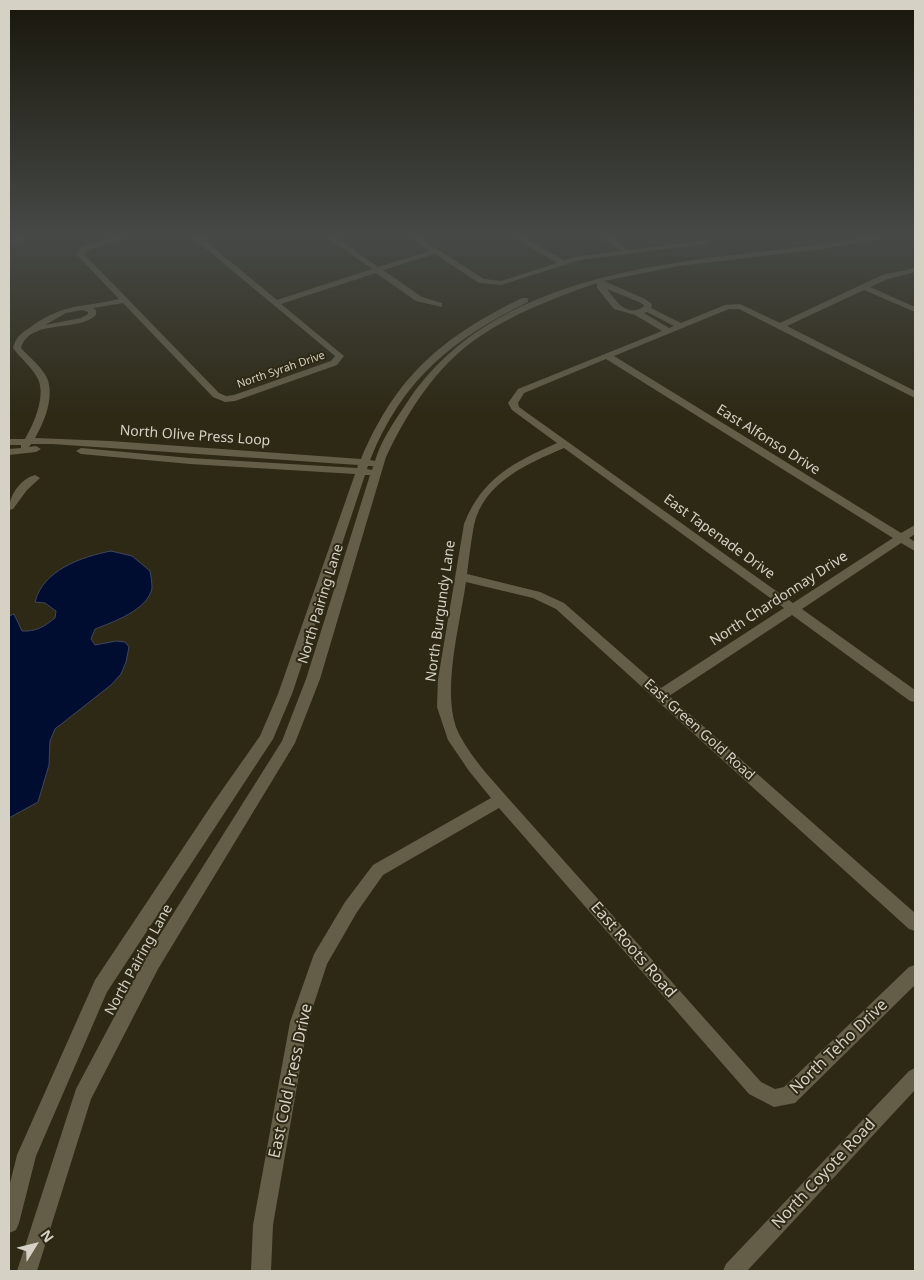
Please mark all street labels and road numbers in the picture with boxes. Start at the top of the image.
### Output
street label: North Syrah Drive [235,349,327,391]
street label: East Alfonso Drive [713,401,823,479]
street label: North Olive Press Loop [119,422,271,450]
street label: East Tapenade Drive [660,491,778,583]
street label: North Burgundy Lane [423,539,459,683]
street label: North Pairing Lane [295,542,347,666]
street label: North Chardonnay Drive [707,548,851,650]
street label: East Green Gold Road [640,676,758,784]
street label: East Roots Road [586,898,680,1002]
street label: North Pairing Lane [102,902,176,1018]
street label: North Teho Drive [786,996,892,1098]
street label: East Cold Press Drive [265,1002,317,1160]
street label: North Coyote Road [768,1115,880,1233]

